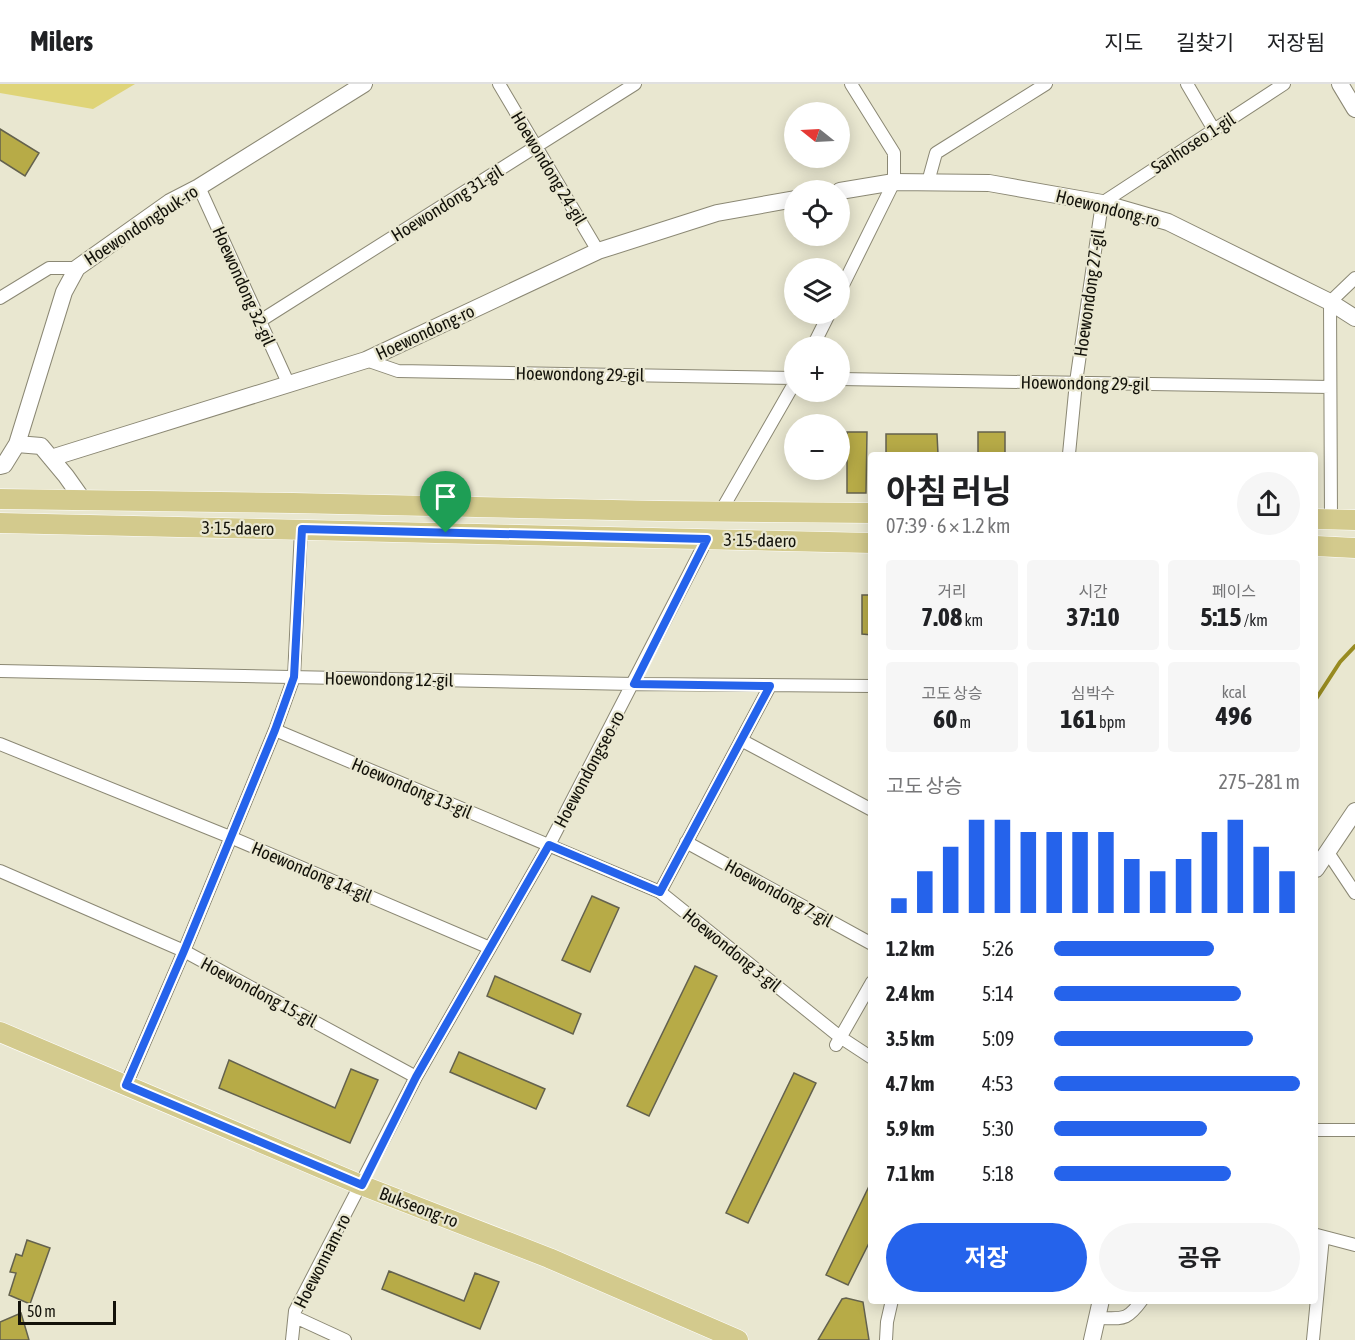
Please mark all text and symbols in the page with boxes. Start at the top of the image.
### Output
text: Milers [30,25,93,57]
text: 지도 [1104,30,1143,54]
text: 길찾기 [1176,30,1234,54]
text: 저장됨 [1267,30,1325,54]
north arrow [784,102,850,168]
map controls [784,102,850,480]
street label: Hoewondong 24-gil [507,107,591,229]
street label: Sanhoseo 1-gil [1147,108,1239,178]
street label: Hoewondong 31-gil [387,160,507,246]
street label: Hoewondongbuk-ro [80,180,202,270]
button: locate [784,180,850,246]
street label: Hoewondong-ro [1054,185,1162,231]
street label: Hoewondong 32-gil [208,223,280,349]
street label: Hoewondong 27-gil [1070,228,1108,358]
button: layers [784,258,850,324]
street label: Hoewondong-ro [372,300,478,364]
button: + [784,336,850,402]
street label: Hoewondong 29-gil [515,362,645,386]
street label: Hoewondong 29-gil [1020,371,1150,395]
button: − [784,414,850,480]
pin [420,471,471,533]
text: 아침 러닝 [886,472,1012,510]
button: share [1237,472,1300,535]
icon: arrive [429,480,462,513]
text: 07:39 · 6 × 1.2 km [886,514,1011,537]
street label: 3·15-daero [202,517,274,539]
street label: 3·15-daero [724,529,796,551]
text: 거리 [937,582,967,600]
text: 시간 [1078,582,1108,600]
text: 페이스 [1212,582,1256,600]
text: 7.08 [921,602,962,632]
text: 37:10 [1066,602,1120,632]
text: 5:15 [1200,602,1242,632]
text: km [962,611,983,629]
text: /km [1242,611,1268,629]
street label: Hoewondong 12-gil [324,667,454,691]
text: kcal [1222,683,1246,701]
text: 고도 상승 [921,684,983,702]
text: 심박수 [1071,684,1115,702]
text: 496 [1216,701,1252,731]
text: 60 [933,704,957,734]
text: 161 [1060,704,1097,734]
street label: Hoewondongseo-ro [549,707,629,831]
text: m [957,713,971,731]
text: bpm [1097,713,1126,731]
street label: Hoewondong 13-gil [349,753,476,823]
text: 275–281 m [1218,770,1300,793]
text: 고도 상승 [886,774,962,797]
street label: Hoewondong 14-gil [249,837,376,907]
street label: Hoewondong 7-gil [721,855,837,931]
street label: Hoewondong 3-gil [679,904,785,996]
text: 1.2 km [886,937,934,960]
text: 5:26 [982,937,1014,960]
street label: Hoewondong 15-gil [197,953,321,1032]
text: 2.4 km [886,982,934,1005]
text: 5:14 [982,982,1014,1005]
text: 3.5 km [886,1027,934,1050]
text: 5:09 [982,1027,1014,1050]
text: 4.7 km [886,1072,934,1095]
text: 4:53 [982,1072,1014,1095]
text: 5.9 km [886,1117,934,1140]
text: 5:30 [982,1117,1014,1140]
text: 7.1 km [886,1162,934,1185]
text: 5:18 [982,1162,1014,1185]
street label: Bukseong-ro [377,1182,461,1232]
street label: Hoewonnam-ro [289,1210,355,1312]
button: 저장 [886,1223,1087,1292]
button: 공유 [1099,1223,1300,1292]
scale bar [18,1298,116,1326]
text: 50 m [27,1302,56,1320]

